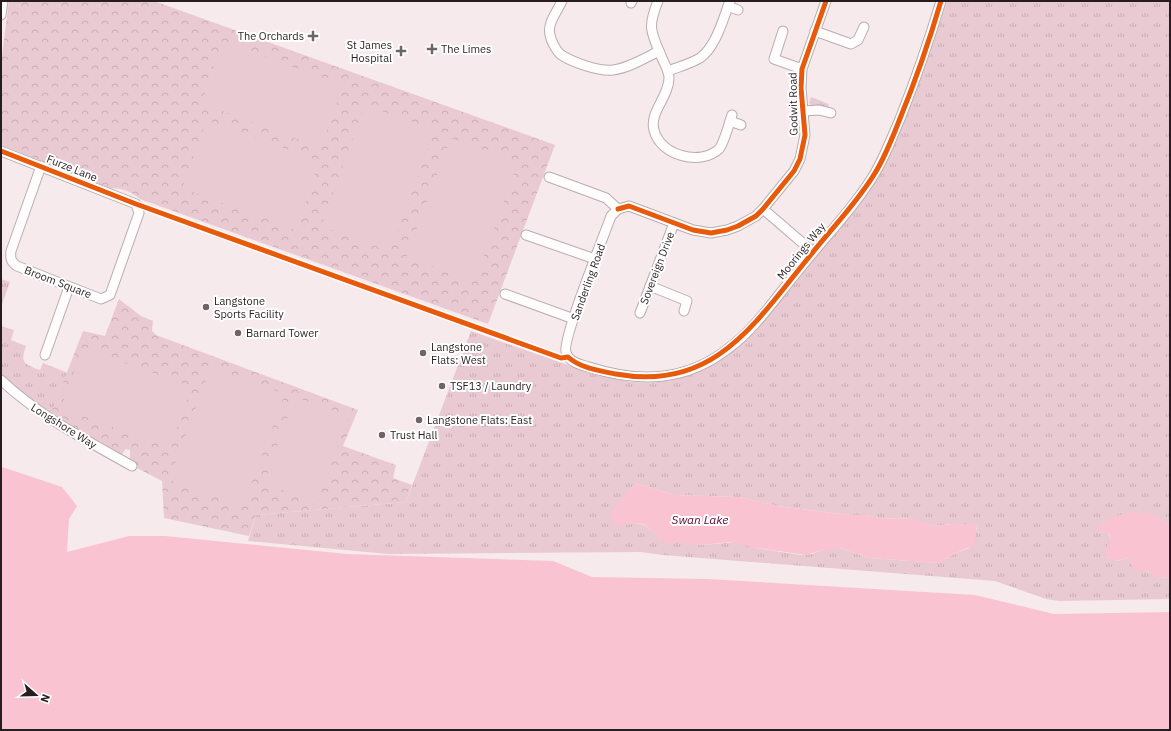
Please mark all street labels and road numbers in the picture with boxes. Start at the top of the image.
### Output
street label: Godwit Road [785,72,801,136]
street label: Furze Lane [45,151,99,185]
street label: Moorings Way [774,219,828,282]
street label: Sovereign Drive [637,230,677,306]
street label: Sanderling Road [568,242,608,322]
street label: Broom Square [23,263,93,301]
street label: Longshore Way [28,400,100,452]

